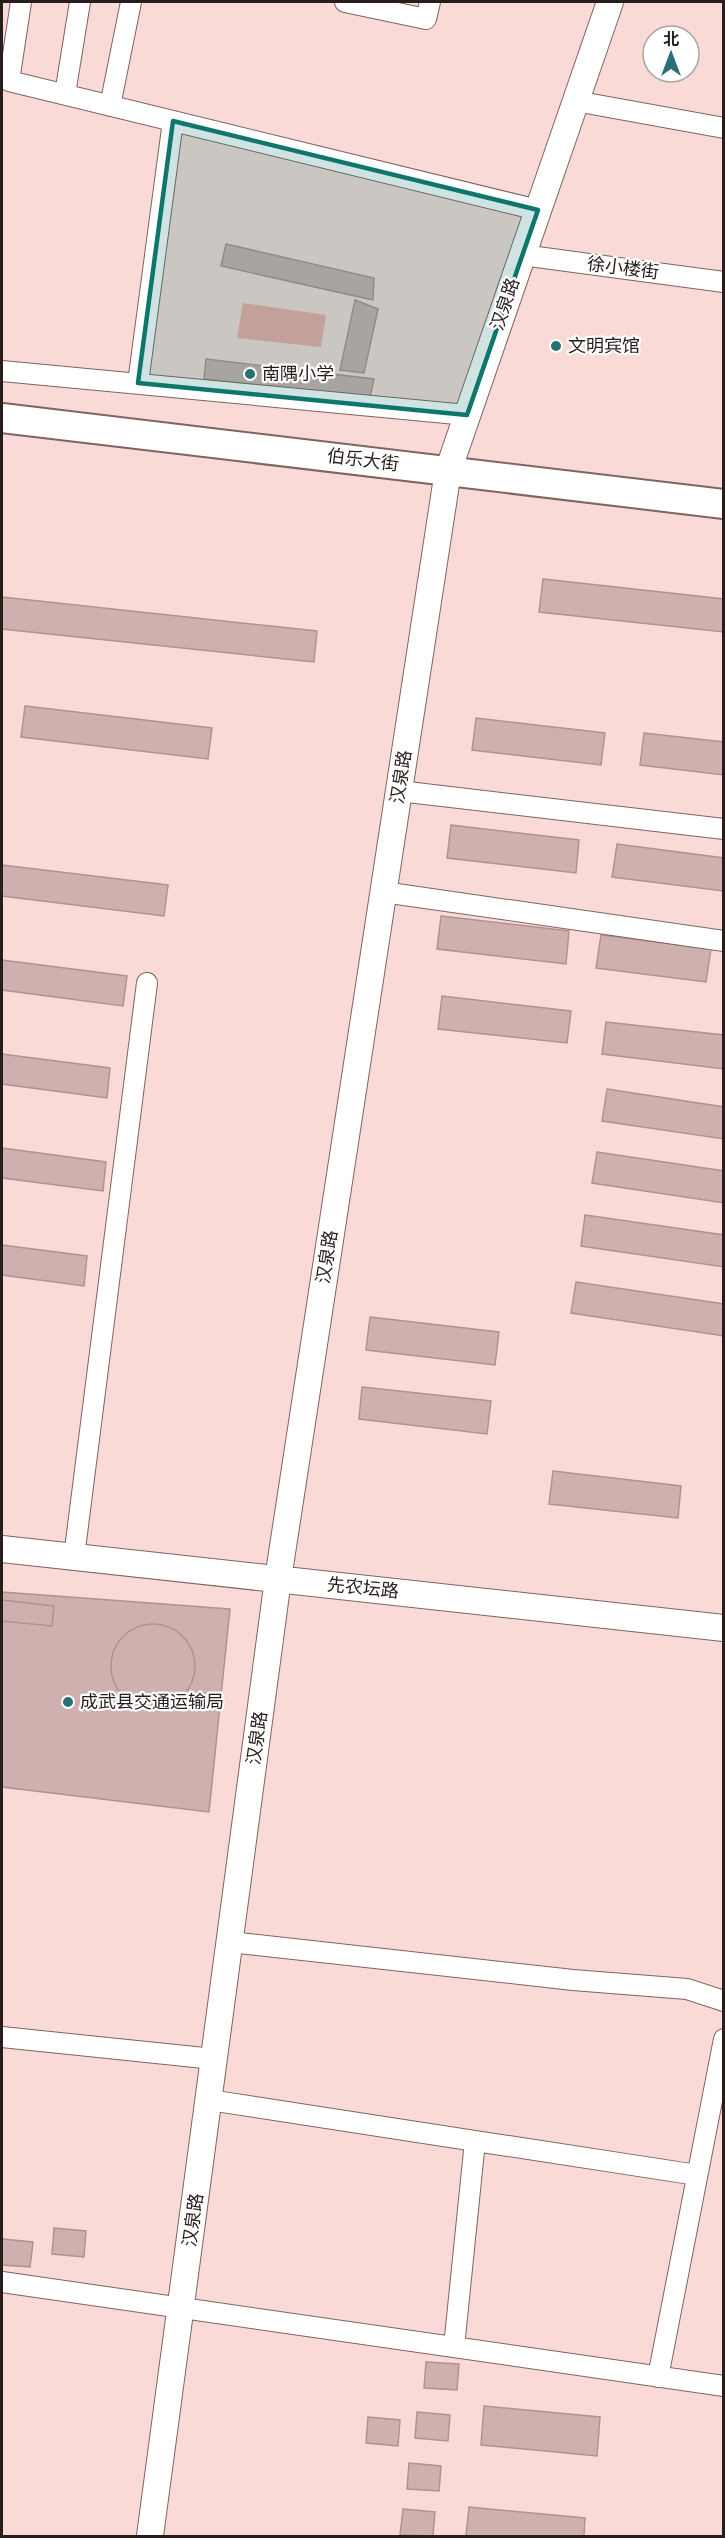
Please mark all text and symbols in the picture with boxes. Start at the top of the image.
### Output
north arrow [641,24,701,84]
text: 北 [663,31,679,48]
street label: 徐小楼街 [586,254,660,282]
street label: 汉泉路 [487,275,523,333]
place label: 文明宾馆 [568,336,640,356]
marker: 文明宾馆 [549,339,563,353]
place label: 南隅小学 [262,364,334,384]
marker: 南隅小学 [243,367,257,381]
street label: 伯乐大街 [326,446,400,474]
street label: 汉泉路 [387,749,415,805]
street label: 汉泉路 [313,1229,341,1285]
street label: 先农坛路 [326,1574,400,1602]
place label: 成武县交通运输局 [80,1692,224,1712]
marker: 成武县交通运输局 [61,1695,75,1709]
street label: 汉泉路 [243,1710,271,1766]
street label: 汉泉路 [179,2192,207,2248]

